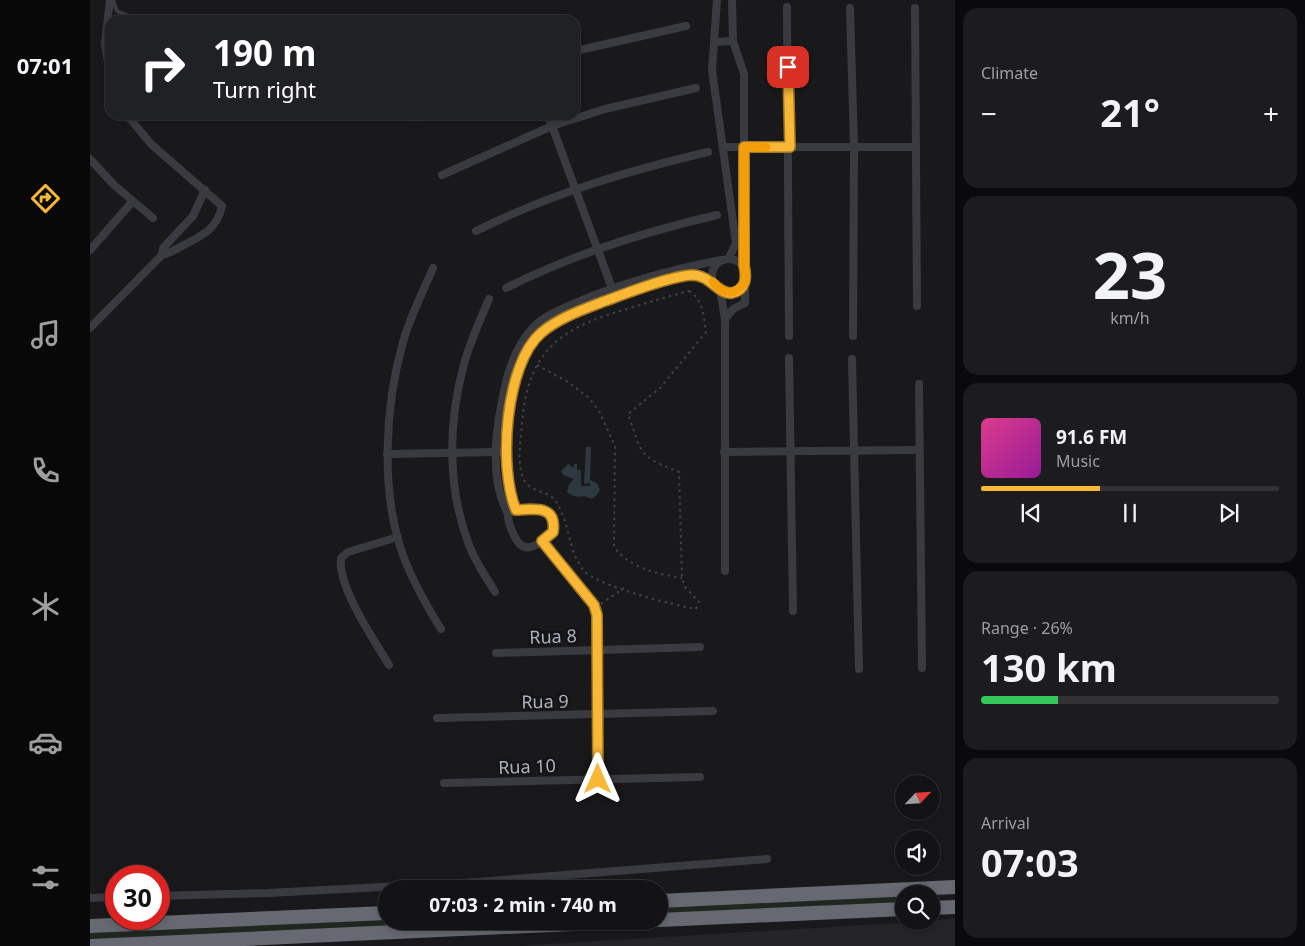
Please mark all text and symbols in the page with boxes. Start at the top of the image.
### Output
text: 190 m [213,29,316,76]
icon: right [130,35,195,100]
pin [767,46,809,88]
text: 07:01 [17,50,73,80]
icon: arrive [774,53,802,81]
text: Climate [981,62,1038,84]
text: Turn right [213,74,316,104]
text: 21° [1100,86,1160,138]
text: − [981,94,997,132]
text: + [1263,94,1279,132]
icon: directions [28,181,63,216]
text: 23 [1093,230,1167,318]
text: km/h [1110,307,1150,329]
icon: music [28,317,63,352]
text: 91.6 FM [1056,424,1127,450]
text: Music [1056,450,1100,472]
icon: phone [28,453,63,488]
icon: previous [1017,499,1045,527]
icon: pause [1116,499,1144,527]
icon: next [1215,499,1243,527]
icon: climate [28,589,63,624]
text: Range · 26% [981,617,1073,639]
street label: Rua 8 [529,623,577,649]
text: 130 km [981,641,1117,693]
street label: Rua 9 [521,689,569,713]
icon: car [28,725,63,760]
position arrow [571,752,623,804]
street label: Rua 10 [498,753,556,779]
north arrow [895,775,940,820]
map controls [895,775,940,930]
text: Arrival [981,812,1030,834]
button: sound [895,830,940,875]
text: 07:03 [981,836,1079,888]
icon: filters [28,860,63,895]
speed limit sign: 30 [105,865,170,930]
button: search [895,885,940,930]
text: 07:03 · 2 min · 740 m [429,892,617,918]

